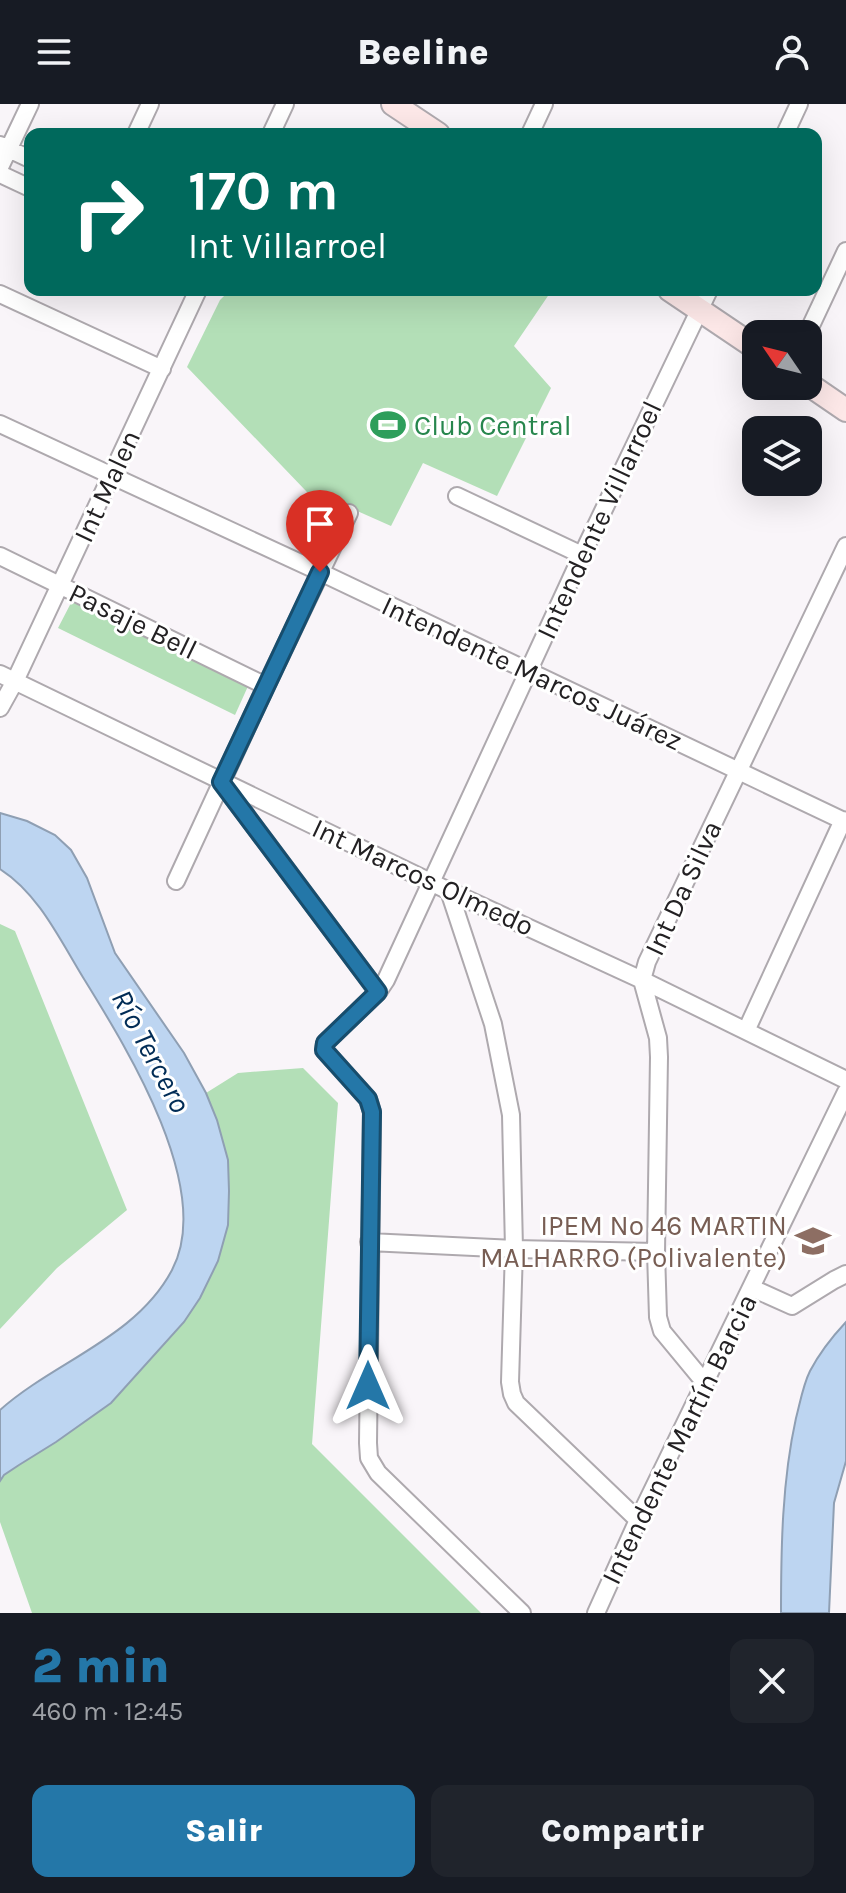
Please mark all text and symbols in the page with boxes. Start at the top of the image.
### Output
icon: menu [32,30,76,74]
icon: person [770,30,814,74]
text: Beeline [357,31,489,73]
text: 170 m [188,158,339,223]
icon: right [56,160,160,264]
text: Int Villarroel [188,225,387,267]
north arrow [742,320,822,400]
map controls [742,320,822,496]
street label: Intendente Villarroel [529,396,669,644]
sports icon: Club Central [369,406,407,444]
place label: Club Central [414,409,572,442]
button: layers [742,416,822,496]
street label: Int Malen [67,425,147,547]
pin [286,490,354,572]
icon: arrive [298,502,342,546]
street label: Pasaje Bell [64,576,202,666]
street label: Intendente Marcos Juárez [376,589,688,757]
street label: Int Marcos Olmedo [307,811,539,943]
street label: Int Da Silva [637,815,729,961]
water label: Río Tercero [104,983,199,1119]
place label: IPEM Nº 46 MARTIN MALHARRO (Polivalente) [480,1209,787,1274]
school or university icon: IPEM Nº 46 MARTIN MALHARRO (Polivalente) [794,1222,832,1260]
street label: Intendente Martín Barcia [594,1289,764,1589]
position arrow [326,1344,410,1428]
text: 2 min [32,1638,170,1694]
button: close [730,1639,814,1723]
text: 460 m · 12:45 [32,1696,183,1727]
button: Salir [32,1785,415,1877]
button: Compartir [431,1785,814,1877]

